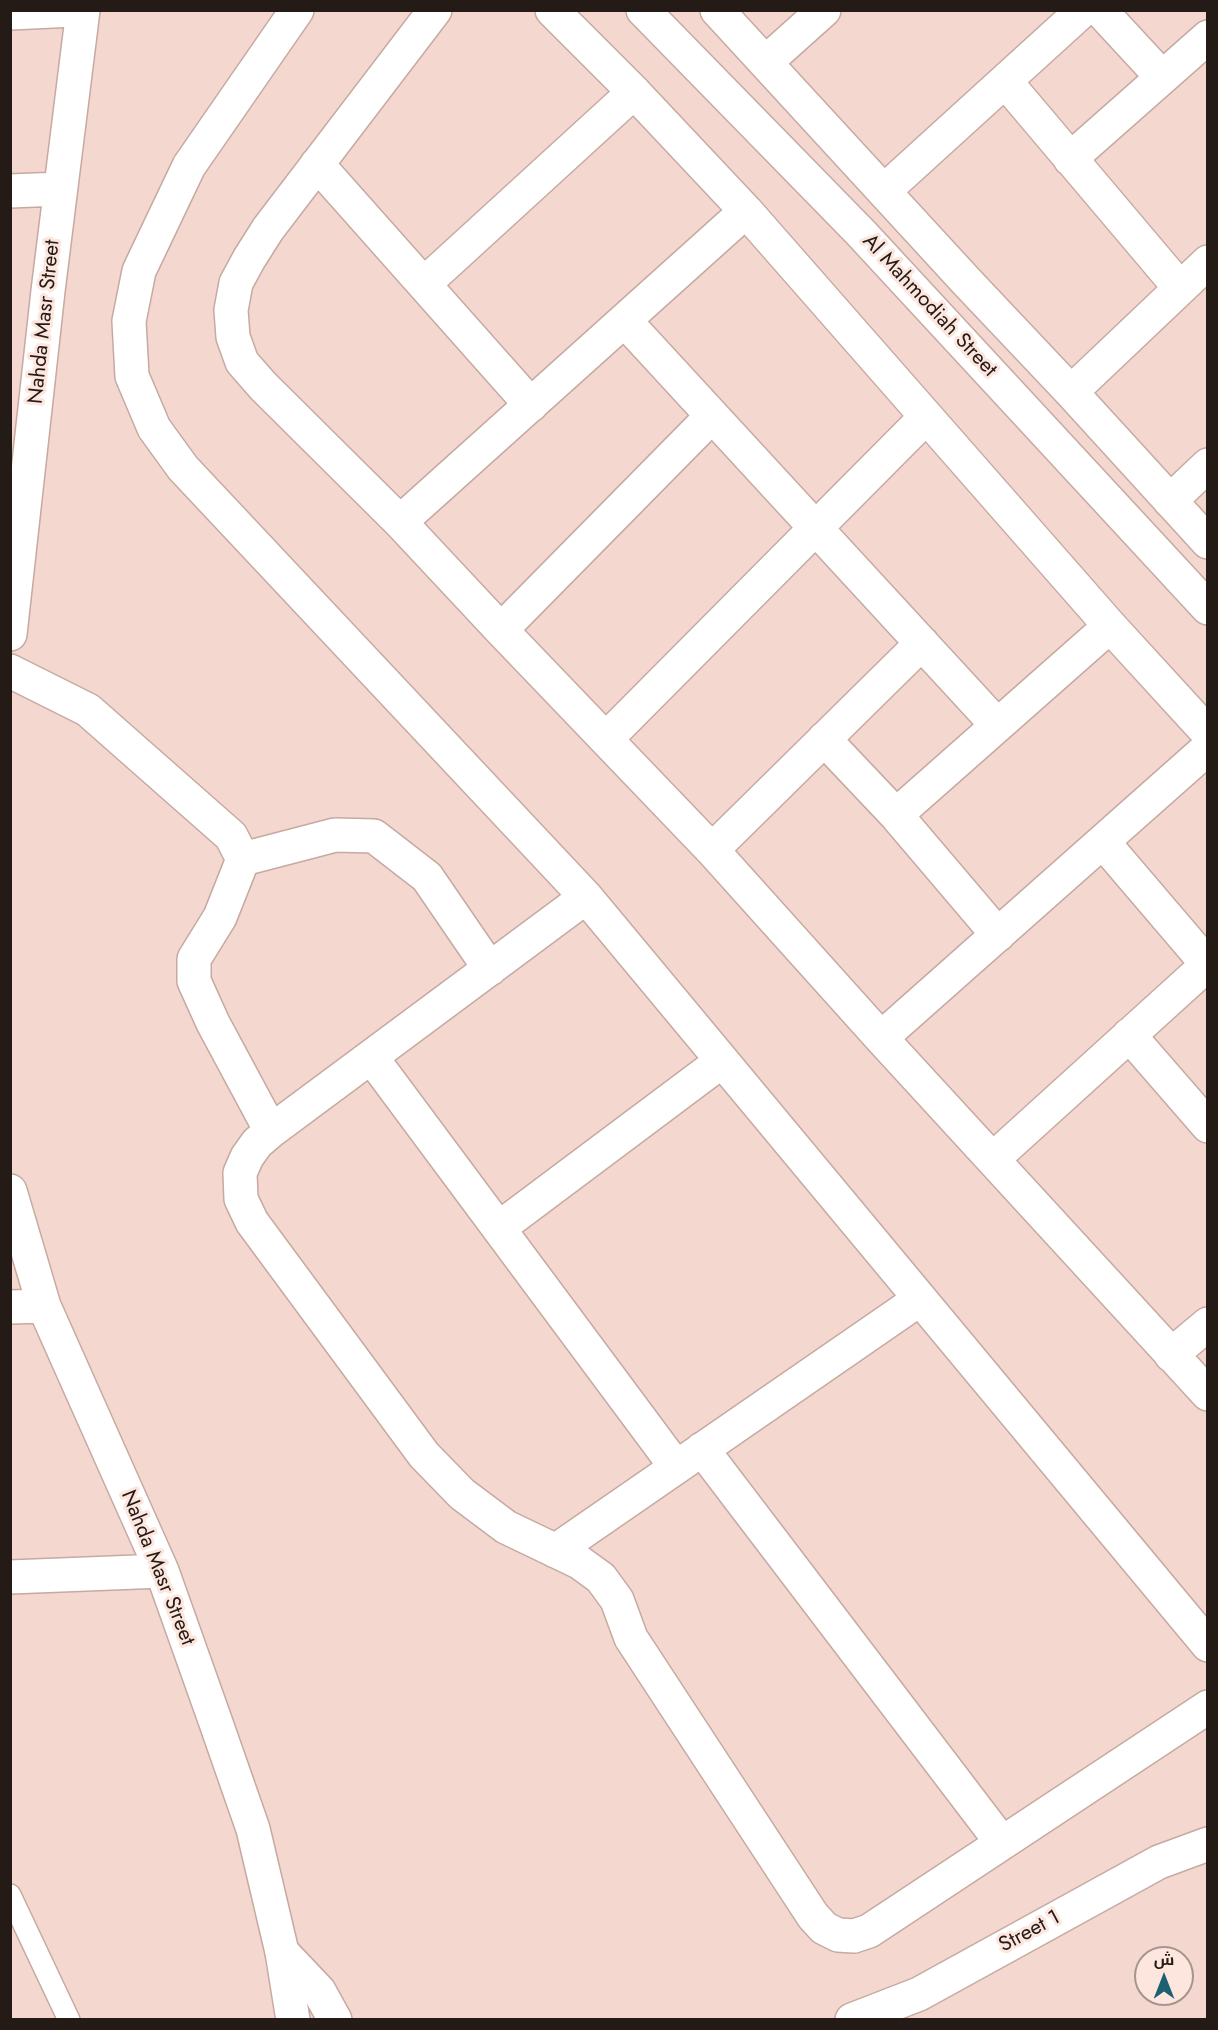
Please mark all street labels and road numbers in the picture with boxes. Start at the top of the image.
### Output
street label: Al Mahmodiah Street [856,229,1002,383]
street label: Nahda Masr Street [24,239,66,405]
street label: Nahda Masr Street [114,1487,200,1649]
street label: Street 1 [995,1905,1065,1959]

